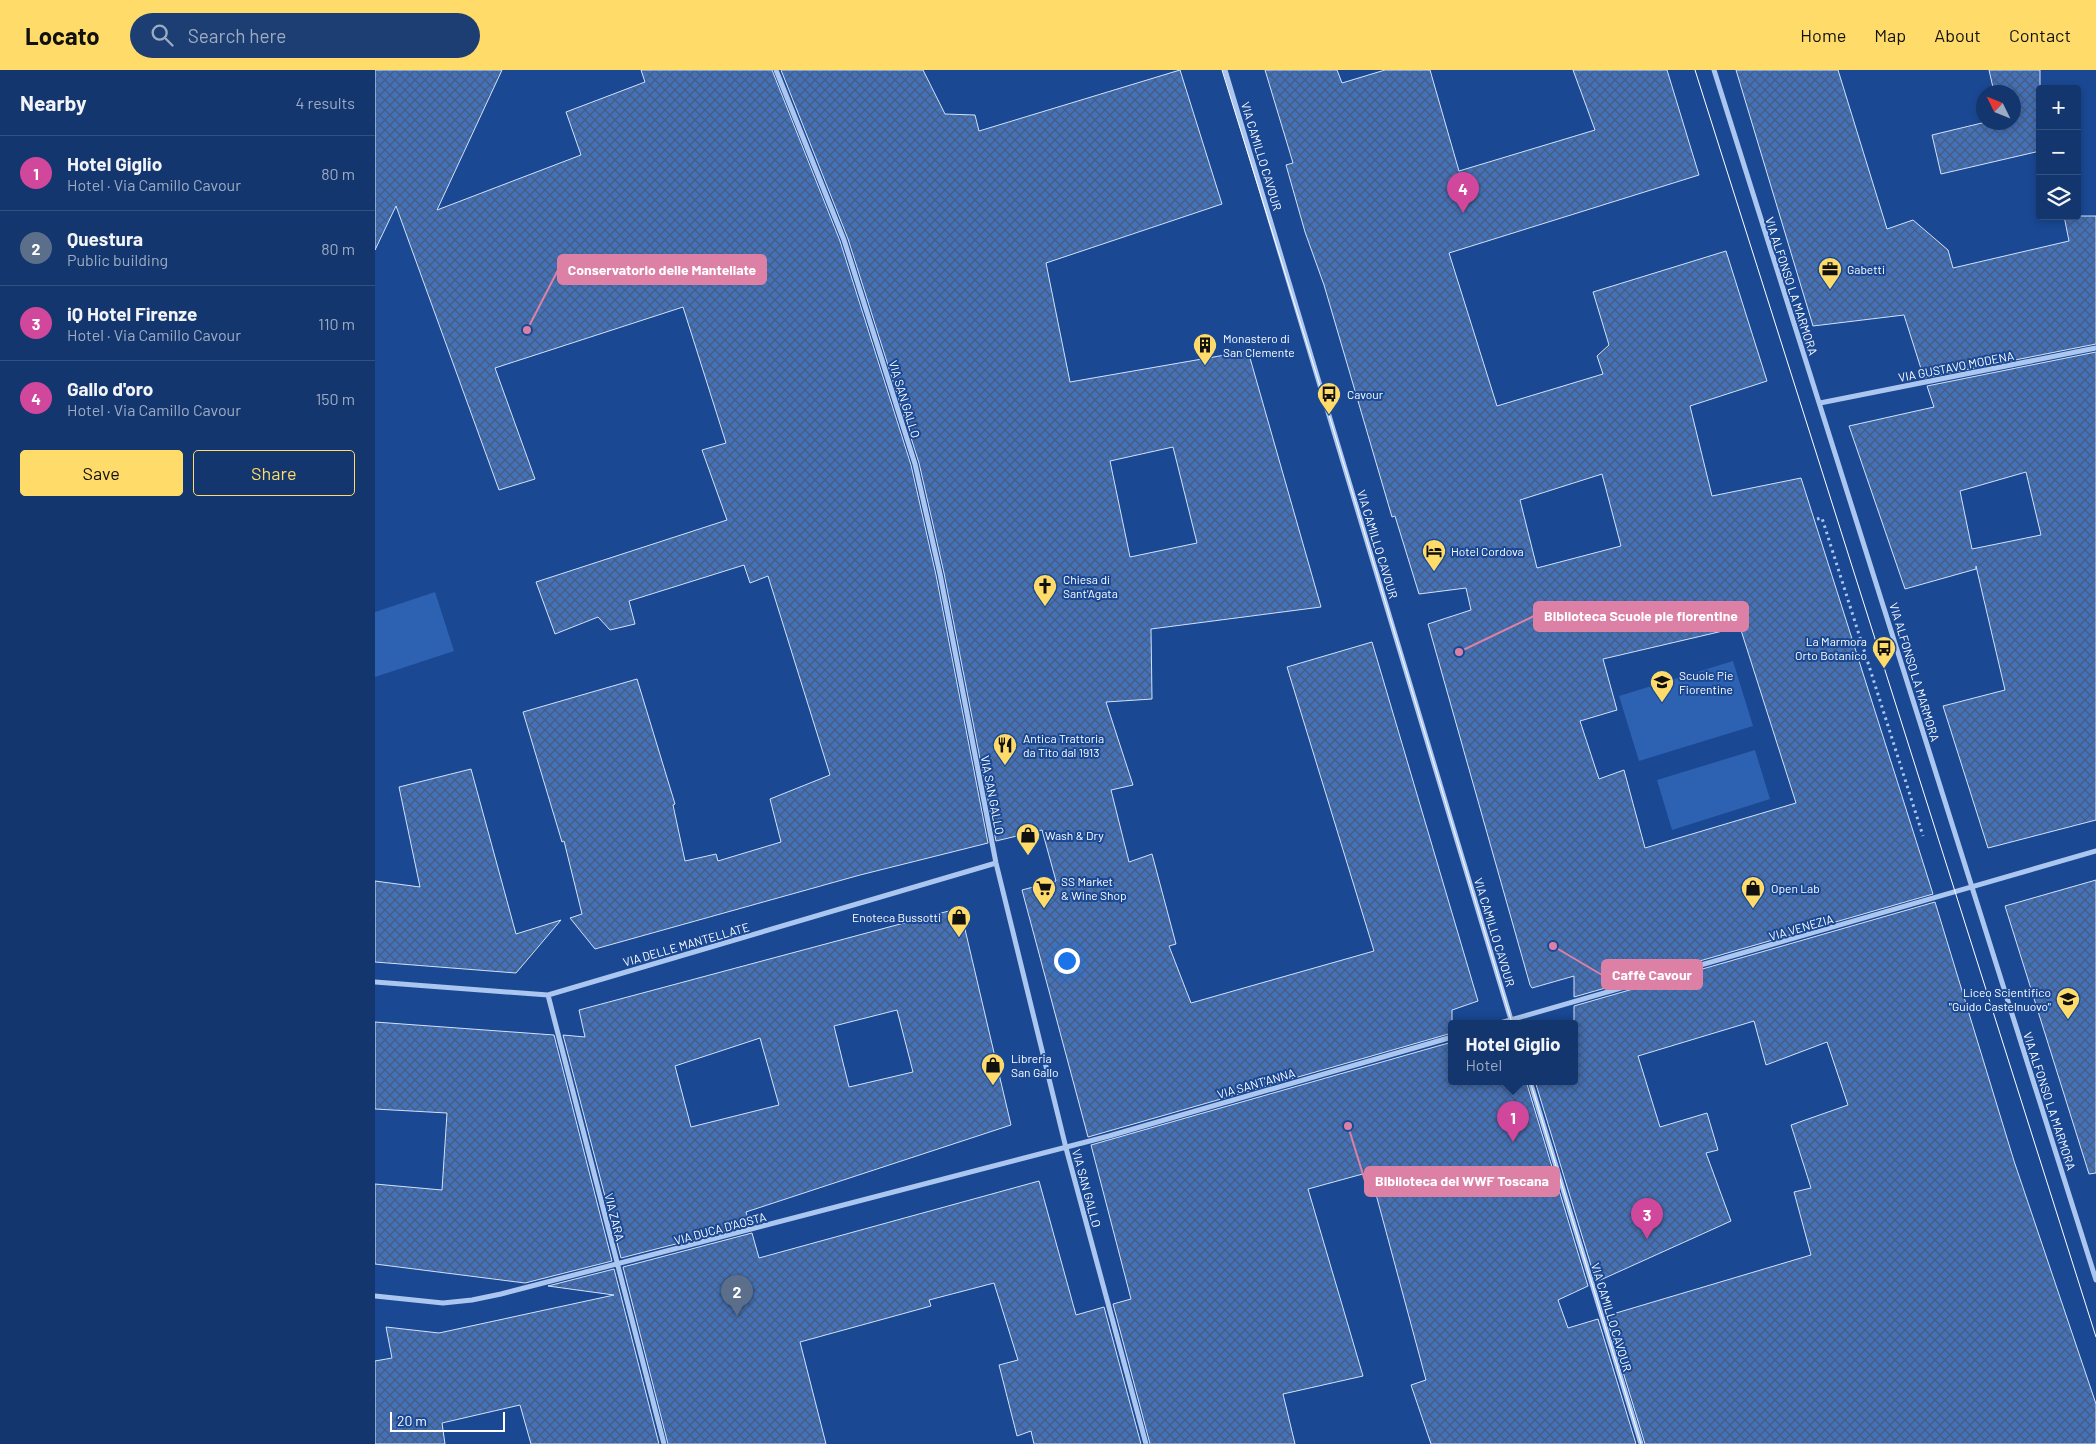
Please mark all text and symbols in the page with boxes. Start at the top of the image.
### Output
search box [130,13,480,58]
text: Locato [25,21,100,50]
icon: search [148,21,176,49]
text: Search here [188,24,286,47]
text: Home [1800,24,1846,46]
text: Map [1874,24,1906,46]
text: About [1934,24,1981,46]
text: Contact [2009,24,2071,46]
north arrow [1976,85,2021,130]
map controls [2036,85,2081,220]
button: + [2036,85,2081,130]
text: Nearby [20,90,86,115]
text: 4 results [295,93,355,112]
street label: VIA CAMILLO CAVOUR [1239,100,1285,212]
button: − [2036,130,2081,175]
text: Hotel Giglio [67,152,162,175]
text: 1 [33,164,39,183]
text: 80 m [321,164,355,183]
pin: 4 [1447,172,1479,213]
text: Hotel · Via Camillo Cavour [67,175,241,194]
button: layers [2036,175,2081,220]
street label: VIA ALFONSO LA MARMORA [1763,215,1821,357]
text: Questura [67,227,143,250]
text: 2 [32,239,40,258]
text: 80 m [321,239,355,258]
text: Public building [67,250,168,269]
callout: Conservatorio delle Mantellate [558,255,766,284]
office icon: Gabetti [1817,256,1843,290]
text: Conservatorio delle Mantellate [568,261,757,278]
place label: Gabetti [1847,262,1885,276]
text: iQ Hotel Firenze [67,302,197,325]
text: 3 [32,314,40,333]
text: 110 m [318,314,355,333]
text: Hotel · Via Camillo Cavour [67,325,241,344]
place label: Monastero di San Clemente [1223,331,1295,359]
building icon: Monastero di San Clemente [1192,332,1218,366]
street label: VIA GUSTAVO MODENA [1897,348,2015,384]
street label: VIA SAN GALLO [887,359,923,439]
text: Gallo d'oro [67,377,153,400]
bus stop icon: Cavour [1316,381,1342,415]
place label: Cavour [1347,387,1384,401]
text: 4 [31,389,41,408]
text: 150 m [316,389,355,408]
text: Hotel · Via Camillo Cavour [67,400,241,419]
button: Save [20,450,183,496]
button: Share [193,450,355,496]
street label: VIA CAMILLO CAVOUR [1355,488,1401,600]
hotel icon: Hotel Cordova [1421,538,1447,572]
place label: Hotel Cordova [1451,544,1524,558]
place label: Chiesa di Sant'Agata [1063,572,1118,600]
church icon: Chiesa di Sant'Agata [1032,573,1058,607]
street label: VIA ALFONSO LA MARMORA [1887,601,1943,743]
callout: Biblioteca Scuole pie fiorentine [1534,602,1748,631]
text: Biblioteca Scuole pie fiorentine [1544,607,1738,624]
place label: La Marmora Orto Botanico [1795,634,1867,662]
bus stop icon: La Marmora Orto Botanico [1871,635,1897,669]
place label: Scuole Pie Fiorentine [1679,668,1733,696]
school or university icon: Scuole Pie Fiorentine [1649,669,1675,703]
place label: Antica Trattoria da Tito dal 1913 [1023,731,1104,759]
restaurant icon: Antica Trattoria da Tito dal 1913 [992,732,1018,766]
street label: VIA SAN GALLO [978,754,1008,836]
shop icon: Wash & Dry [1015,822,1041,856]
place label: Wash & Dry [1045,828,1104,842]
place label: SS Market & Wine Shop [1061,874,1127,902]
supermarket icon: SS Market & Wine Shop [1031,875,1057,909]
shop icon: Open Lab [1740,875,1766,909]
street label: VIA CAMILLO CAVOUR [1472,876,1518,988]
place label: Open Lab [1771,881,1820,895]
shop icon: Enoteca Bussotti [946,904,972,938]
place label: Enoteca Bussotti [852,910,941,924]
street label: VIA VENEZIA [1767,911,1835,943]
street label: VIA DELLE MANTELLATE [621,919,751,969]
your location [1054,948,1080,974]
callout: Caffè Cavour [1602,960,1702,989]
text: Caffè Cavour [1612,966,1693,983]
place label: Liceo Scientifico "Guido Castelnuovo" [1949,985,2051,1013]
school or university icon: Liceo Scientifico "Guido Castelnuovo" [2055,986,2081,1020]
popup [1448,1020,1578,1085]
street label: VIA ALFONSO LA MARMORA [2021,1030,2079,1172]
text: Hotel Giglio [1465,1032,1561,1055]
place label: Libreria San Gallo [1011,1051,1058,1079]
shop icon: Libreria San Gallo [980,1052,1006,1086]
text: Hotel [1465,1055,1502,1074]
street label: VIA SANT'ANNA [1215,1065,1297,1101]
pin: 1 [1497,1101,1529,1142]
street label: VIA SAN GALLO [1070,1147,1104,1229]
callout: Biblioteca del WWF Toscana [1365,1167,1559,1196]
text: Biblioteca del WWF Toscana [1375,1172,1549,1189]
street label: VIA ZARA [602,1192,628,1242]
pin: 3 [1631,1198,1663,1239]
street label: VIA DUCA D'AOSTA [672,1209,768,1247]
street label: VIA CAMILLO CAVOUR [1589,1261,1635,1373]
pin: 2 [721,1275,753,1316]
scale bar [390,1409,505,1432]
text: 20 m [397,1412,427,1429]

